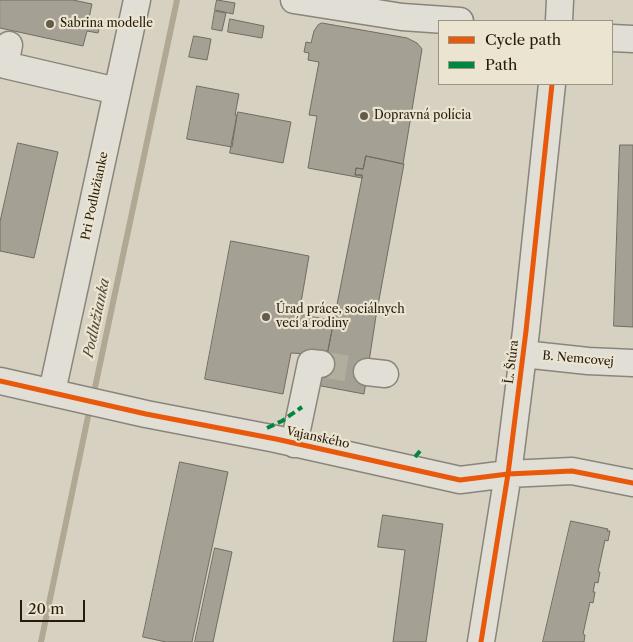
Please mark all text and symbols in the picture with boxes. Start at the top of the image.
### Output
place label: Sabrina modelle [60,17,153,31]
marker: Sabrina modelle [44,18,56,30]
legend [438,20,613,85]
text: Cycle path [485,30,561,49]
text: Path [485,55,517,74]
place label: Dopravná polícia [374,109,471,123]
marker: Dopravná polícia [358,110,370,122]
street label: Pri Podlužianke [79,151,111,241]
water label: Podlužianka [80,277,114,359]
place label: Úrad práce, sociálnych vecí a rodiny [276,303,405,331]
marker: Úrad práce, sociálnych vecí a rodiny [260,311,272,323]
street label: Ľ. Štúra [502,339,522,385]
street label: B. Nemcovej [542,349,614,369]
street label: Vajanského [285,424,351,452]
scale bar [22,590,88,622]
text: 20 m [28,599,64,618]

